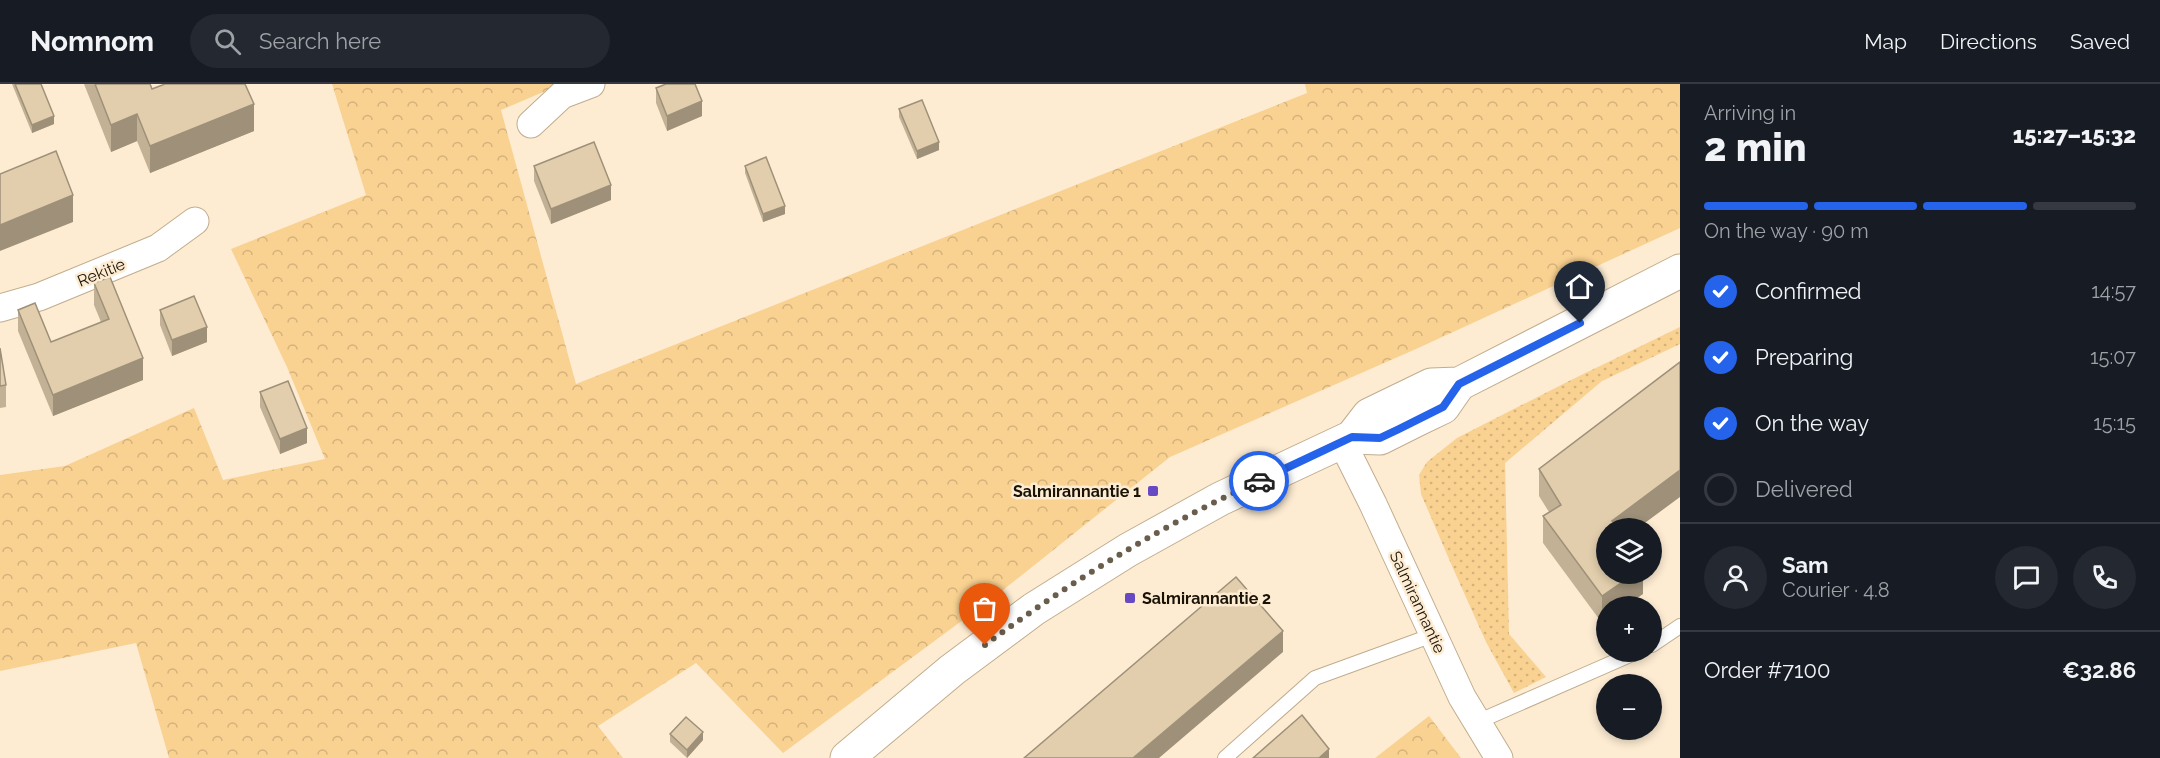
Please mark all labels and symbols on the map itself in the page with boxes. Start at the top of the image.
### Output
street label: Rekitie [75,254,128,291]
pin [1554,261,1605,323]
courier [1229,451,1289,511]
place label: Salmirannantie 1 [1013,482,1141,501]
marker: Salmirannantie 1 [1146,484,1160,498]
street label: Salmirannantie [1386,548,1449,656]
pin [959,583,1010,645]
place label: Salmirannantie 2 [1142,589,1271,608]
marker: Salmirannantie 2 [1123,591,1137,605]

